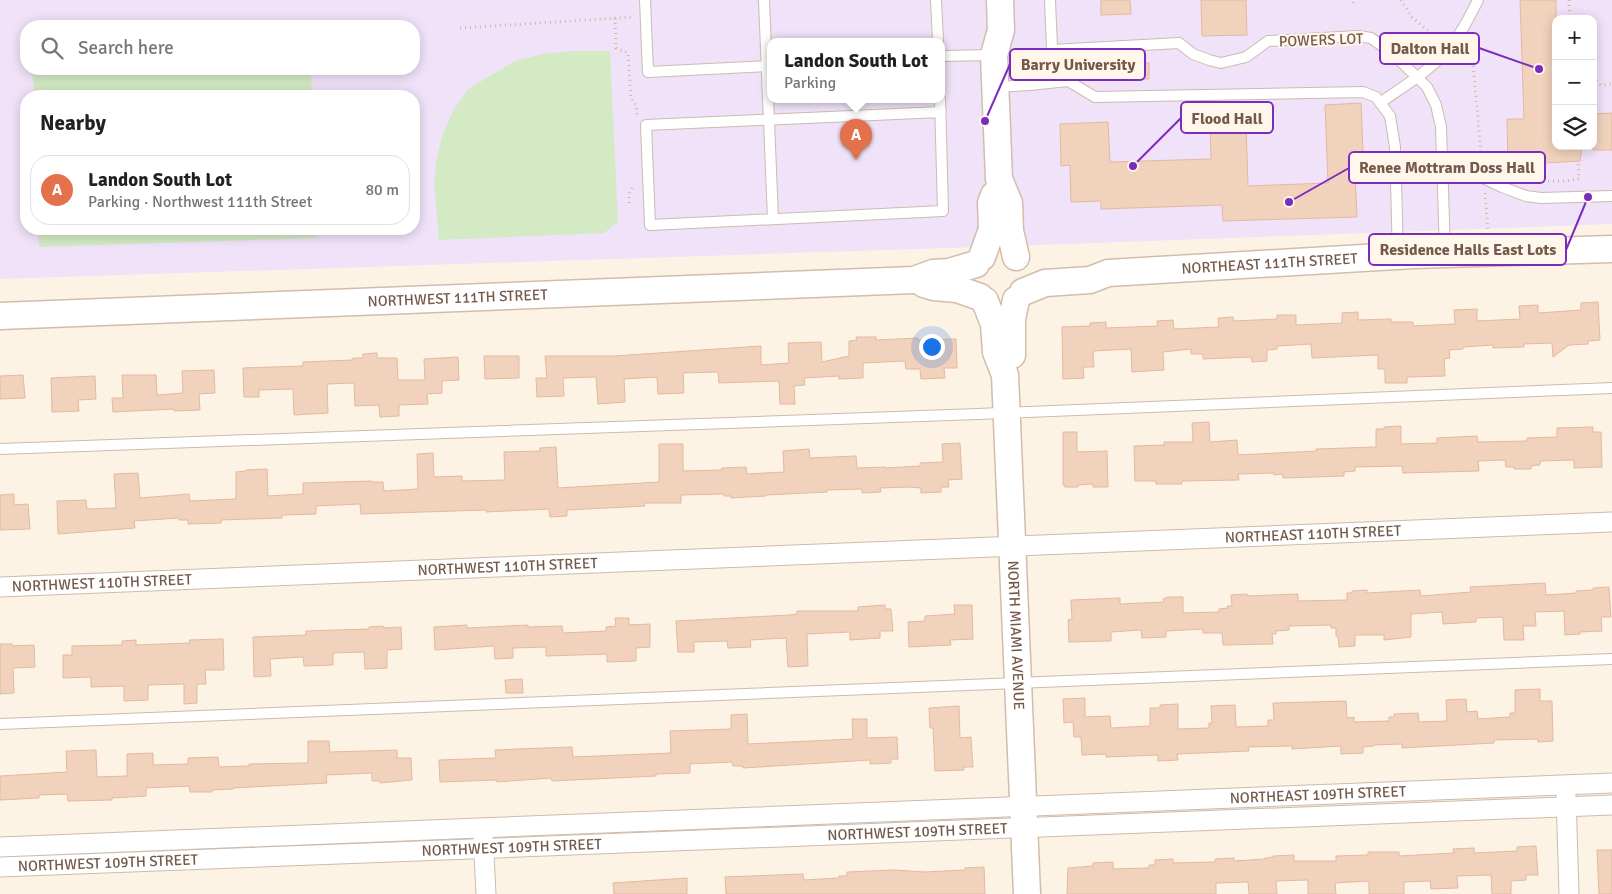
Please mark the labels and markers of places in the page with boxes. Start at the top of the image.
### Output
callout: Dalton Hall [1380,33,1479,64]
callout: Barry University [1010,49,1145,80]
callout: Flood Hall [1181,102,1273,133]
pin: A [840,119,872,160]
callout: Renee Mottram Doss Hall [1349,152,1545,183]
callout: Residence Halls East Lots [1369,234,1566,265]

